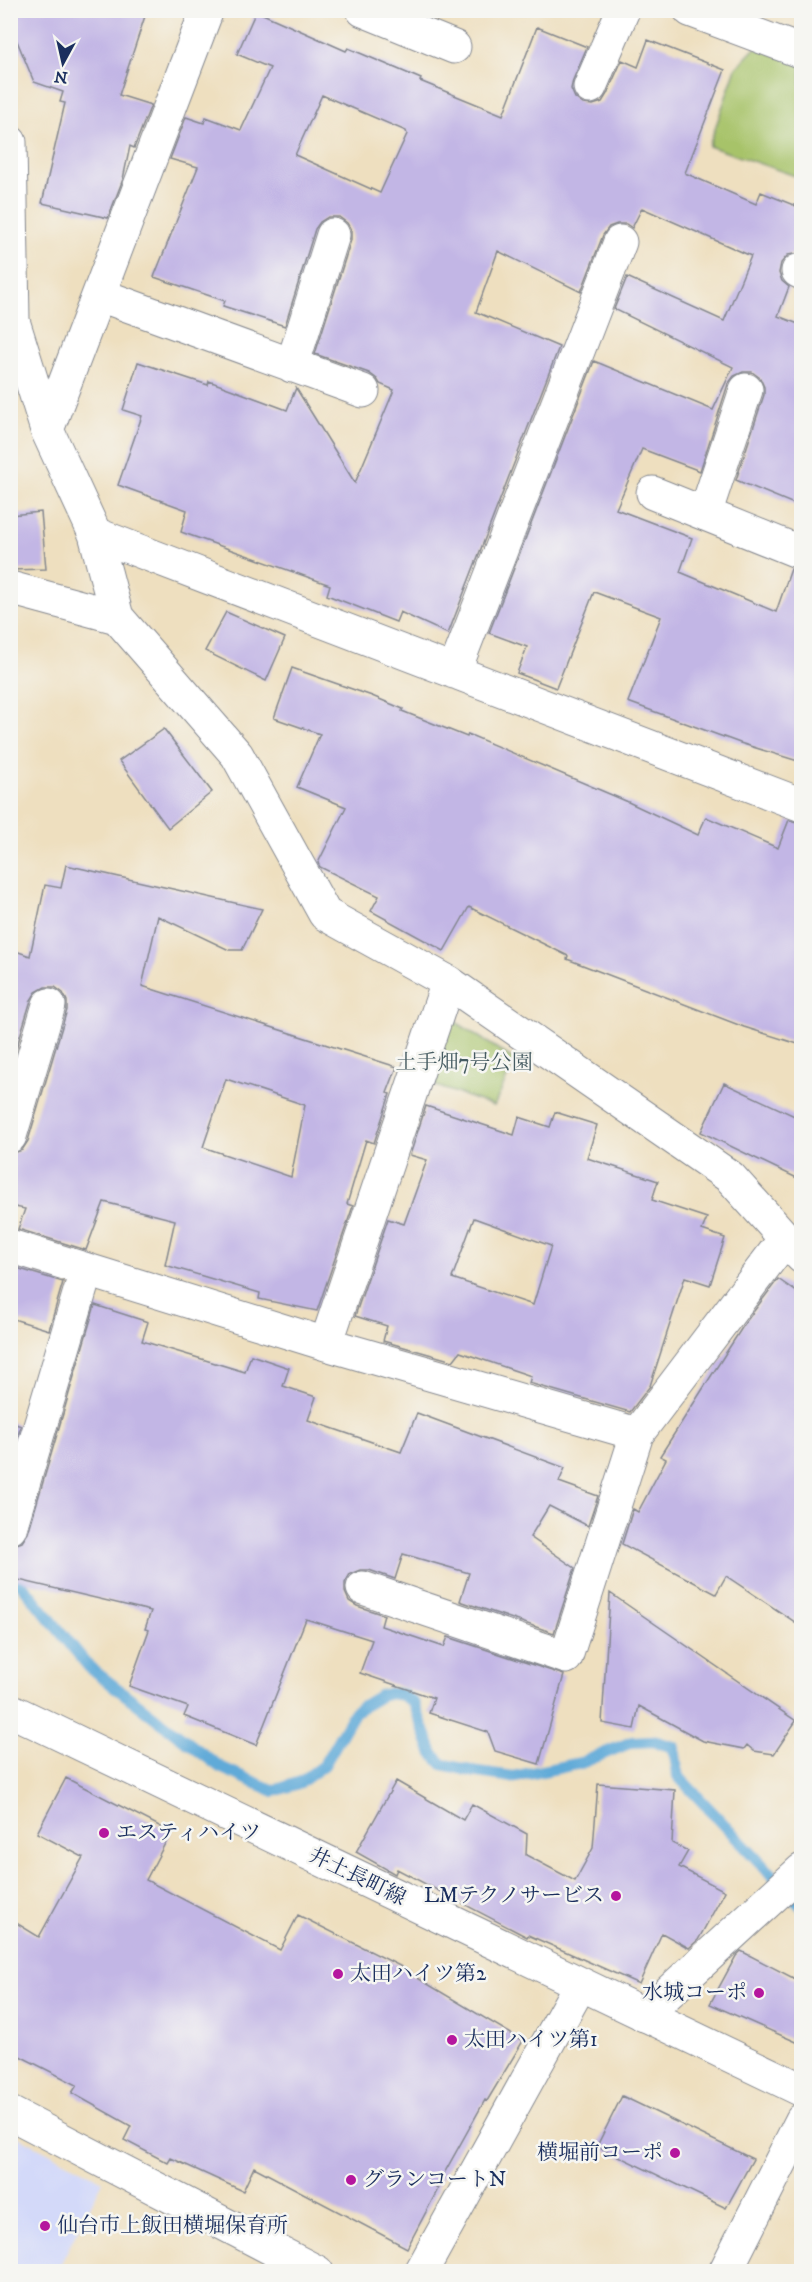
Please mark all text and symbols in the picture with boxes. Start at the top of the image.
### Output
north arrow [33,33,93,93]
text: N [53,66,69,88]
park label: 土手畑7号公園 [395,1050,533,1076]
place label: エスティハイツ [116,1820,261,1846]
marker: エスティハイツ [97,1826,111,1840]
street label: 井土長町線 [304,1842,410,1912]
place label: LMテクノサービス [424,1883,604,1909]
marker: LMテクノサービス [609,1889,623,1903]
place label: 太田ハイツ第2 [350,1961,487,1987]
marker: 太田ハイツ第2 [331,1967,345,1981]
place label: 水城コーポ [642,1980,747,2006]
marker: 水城コーポ [752,1986,766,2000]
place label: 太田ハイツ第1 [464,2027,598,2053]
marker: 太田ハイツ第1 [445,2033,459,2047]
place label: 横堀前コーポ [537,2140,663,2166]
marker: 横堀前コーポ [668,2146,682,2160]
place label: グランコートN [363,2167,506,2193]
marker: グランコートN [344,2173,358,2187]
place label: 仙台市上飯田横堀保育所 [57,2213,288,2239]
marker: 仙台市上飯田横堀保育所 [38,2219,52,2233]

